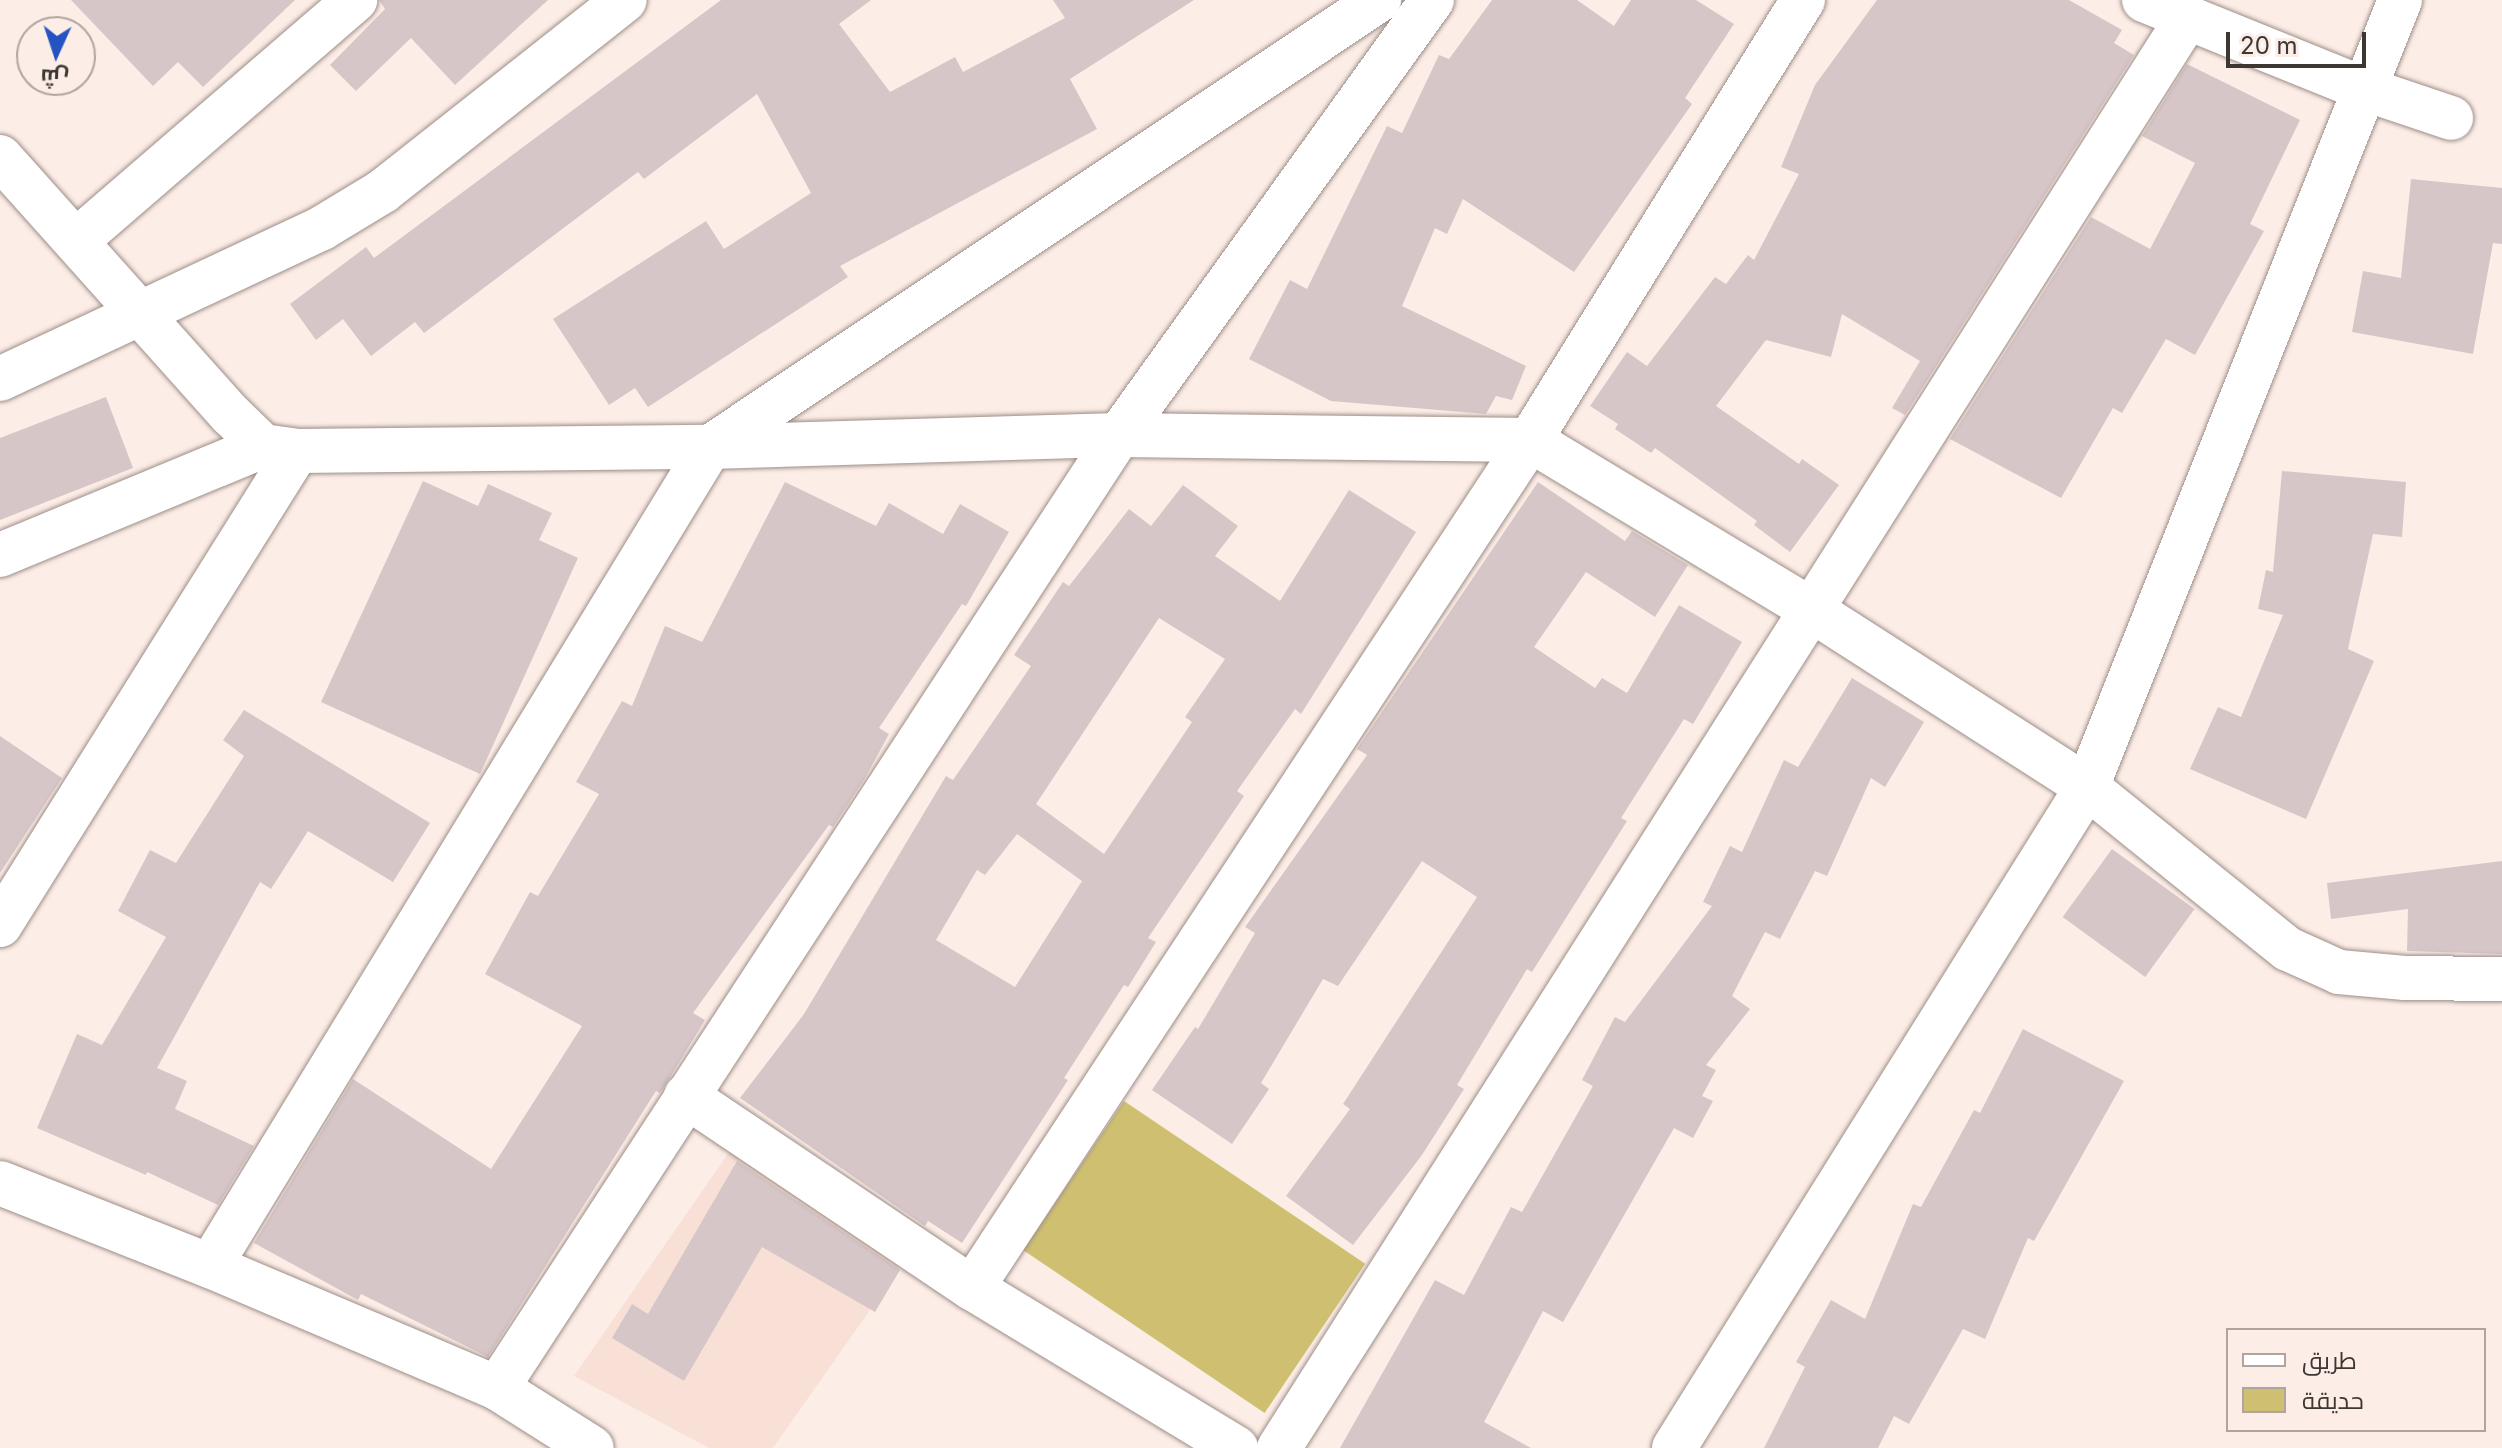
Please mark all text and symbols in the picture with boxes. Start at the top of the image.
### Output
north arrow [16,16,96,96]
scale bar [2230,16,2370,66]
text: 20 m [2240,31,2298,60]
text: ش [40,64,70,92]
legend [2226,1328,2486,1432]
text: طريق [2302,1346,2357,1375]
text: حديقة [2302,1386,2364,1415]

